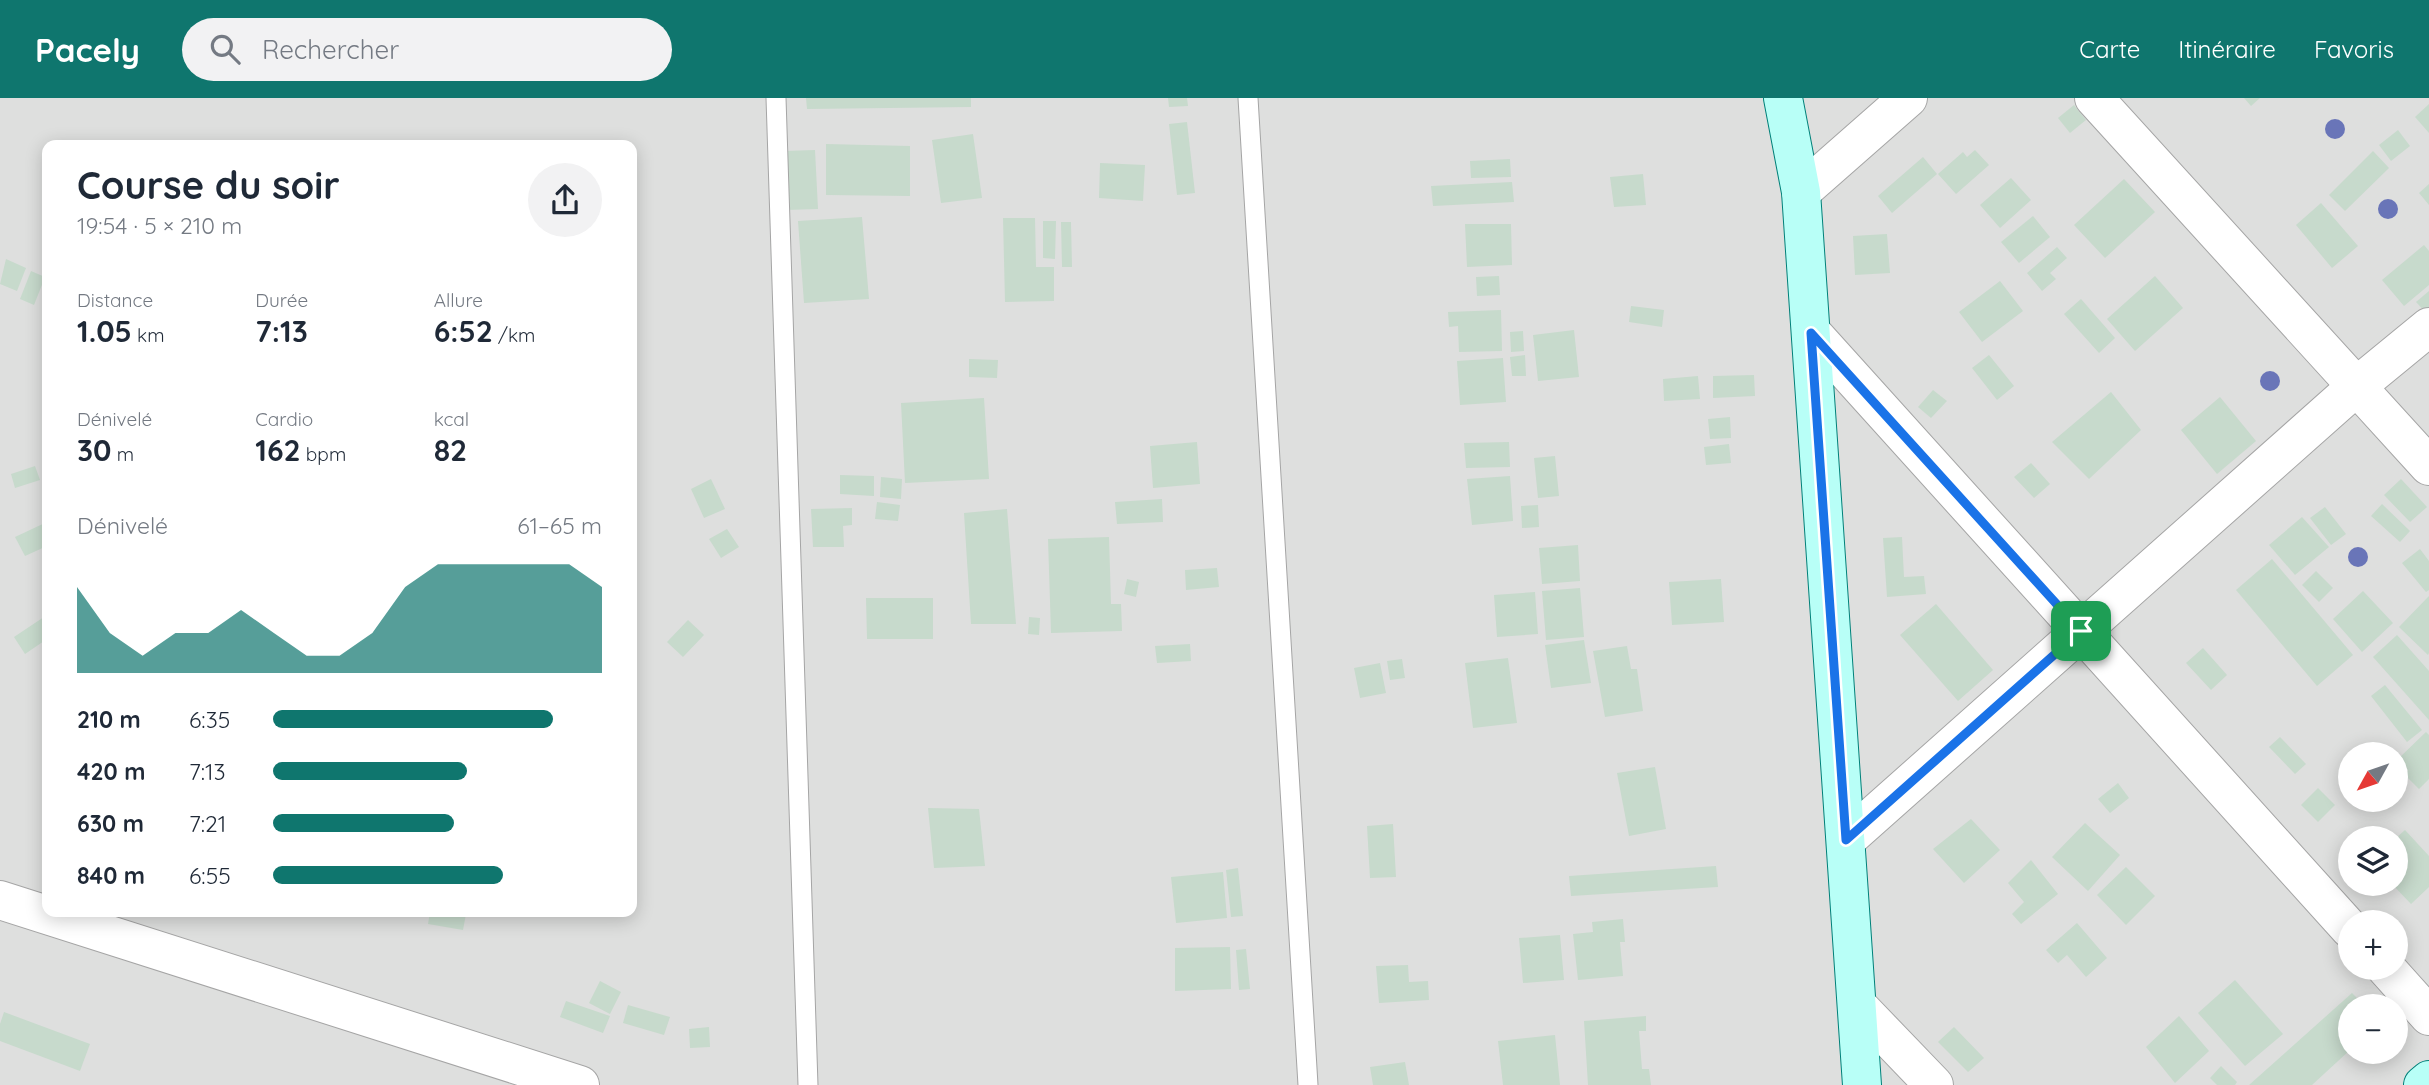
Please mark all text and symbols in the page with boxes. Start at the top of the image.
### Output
search box [182,18,672,81]
text: Pacely [35,29,140,70]
icon: search [206,30,244,68]
text: Rechercher [262,33,399,66]
text: Carte [2079,34,2140,64]
text: Itinéraire [2178,34,2276,64]
text: Favoris [2314,34,2394,64]
text: Course du soir [77,161,340,209]
button: share [528,163,602,237]
text: 19:54 · 5 × 210 m [77,211,242,240]
text: Distance [77,288,153,312]
text: Durée [255,288,308,312]
text: Allure [434,288,483,312]
text: 1.05 [77,312,132,350]
text: 7:13 [255,312,308,350]
text: 6:52 [434,312,493,350]
text: km [132,323,165,347]
text: /km [493,323,535,347]
text: Dénivelé [77,407,152,431]
text: Cardio [255,407,313,431]
text: kcal [434,407,469,431]
text: 30 [77,431,112,469]
text: 162 [255,431,301,469]
text: 82 [434,431,467,469]
text: m [112,442,134,466]
text: bpm [301,442,346,466]
text: Dénivelé [77,511,168,540]
text: 61–65 m [517,511,602,540]
pin [2051,601,2111,661]
icon: arrive [2062,612,2100,650]
text: 210 m [77,705,141,734]
text: 6:35 [189,705,230,734]
north arrow [2338,742,2408,812]
map controls [2338,742,2408,1064]
text: 420 m [77,757,145,786]
text: 7:13 [189,757,226,786]
text: 630 m [77,809,144,838]
text: 7:21 [189,809,226,838]
button: layers [2338,826,2408,896]
text: 840 m [77,861,145,890]
text: 6:55 [189,861,231,890]
button: + [2338,910,2408,980]
button: − [2338,994,2408,1064]

